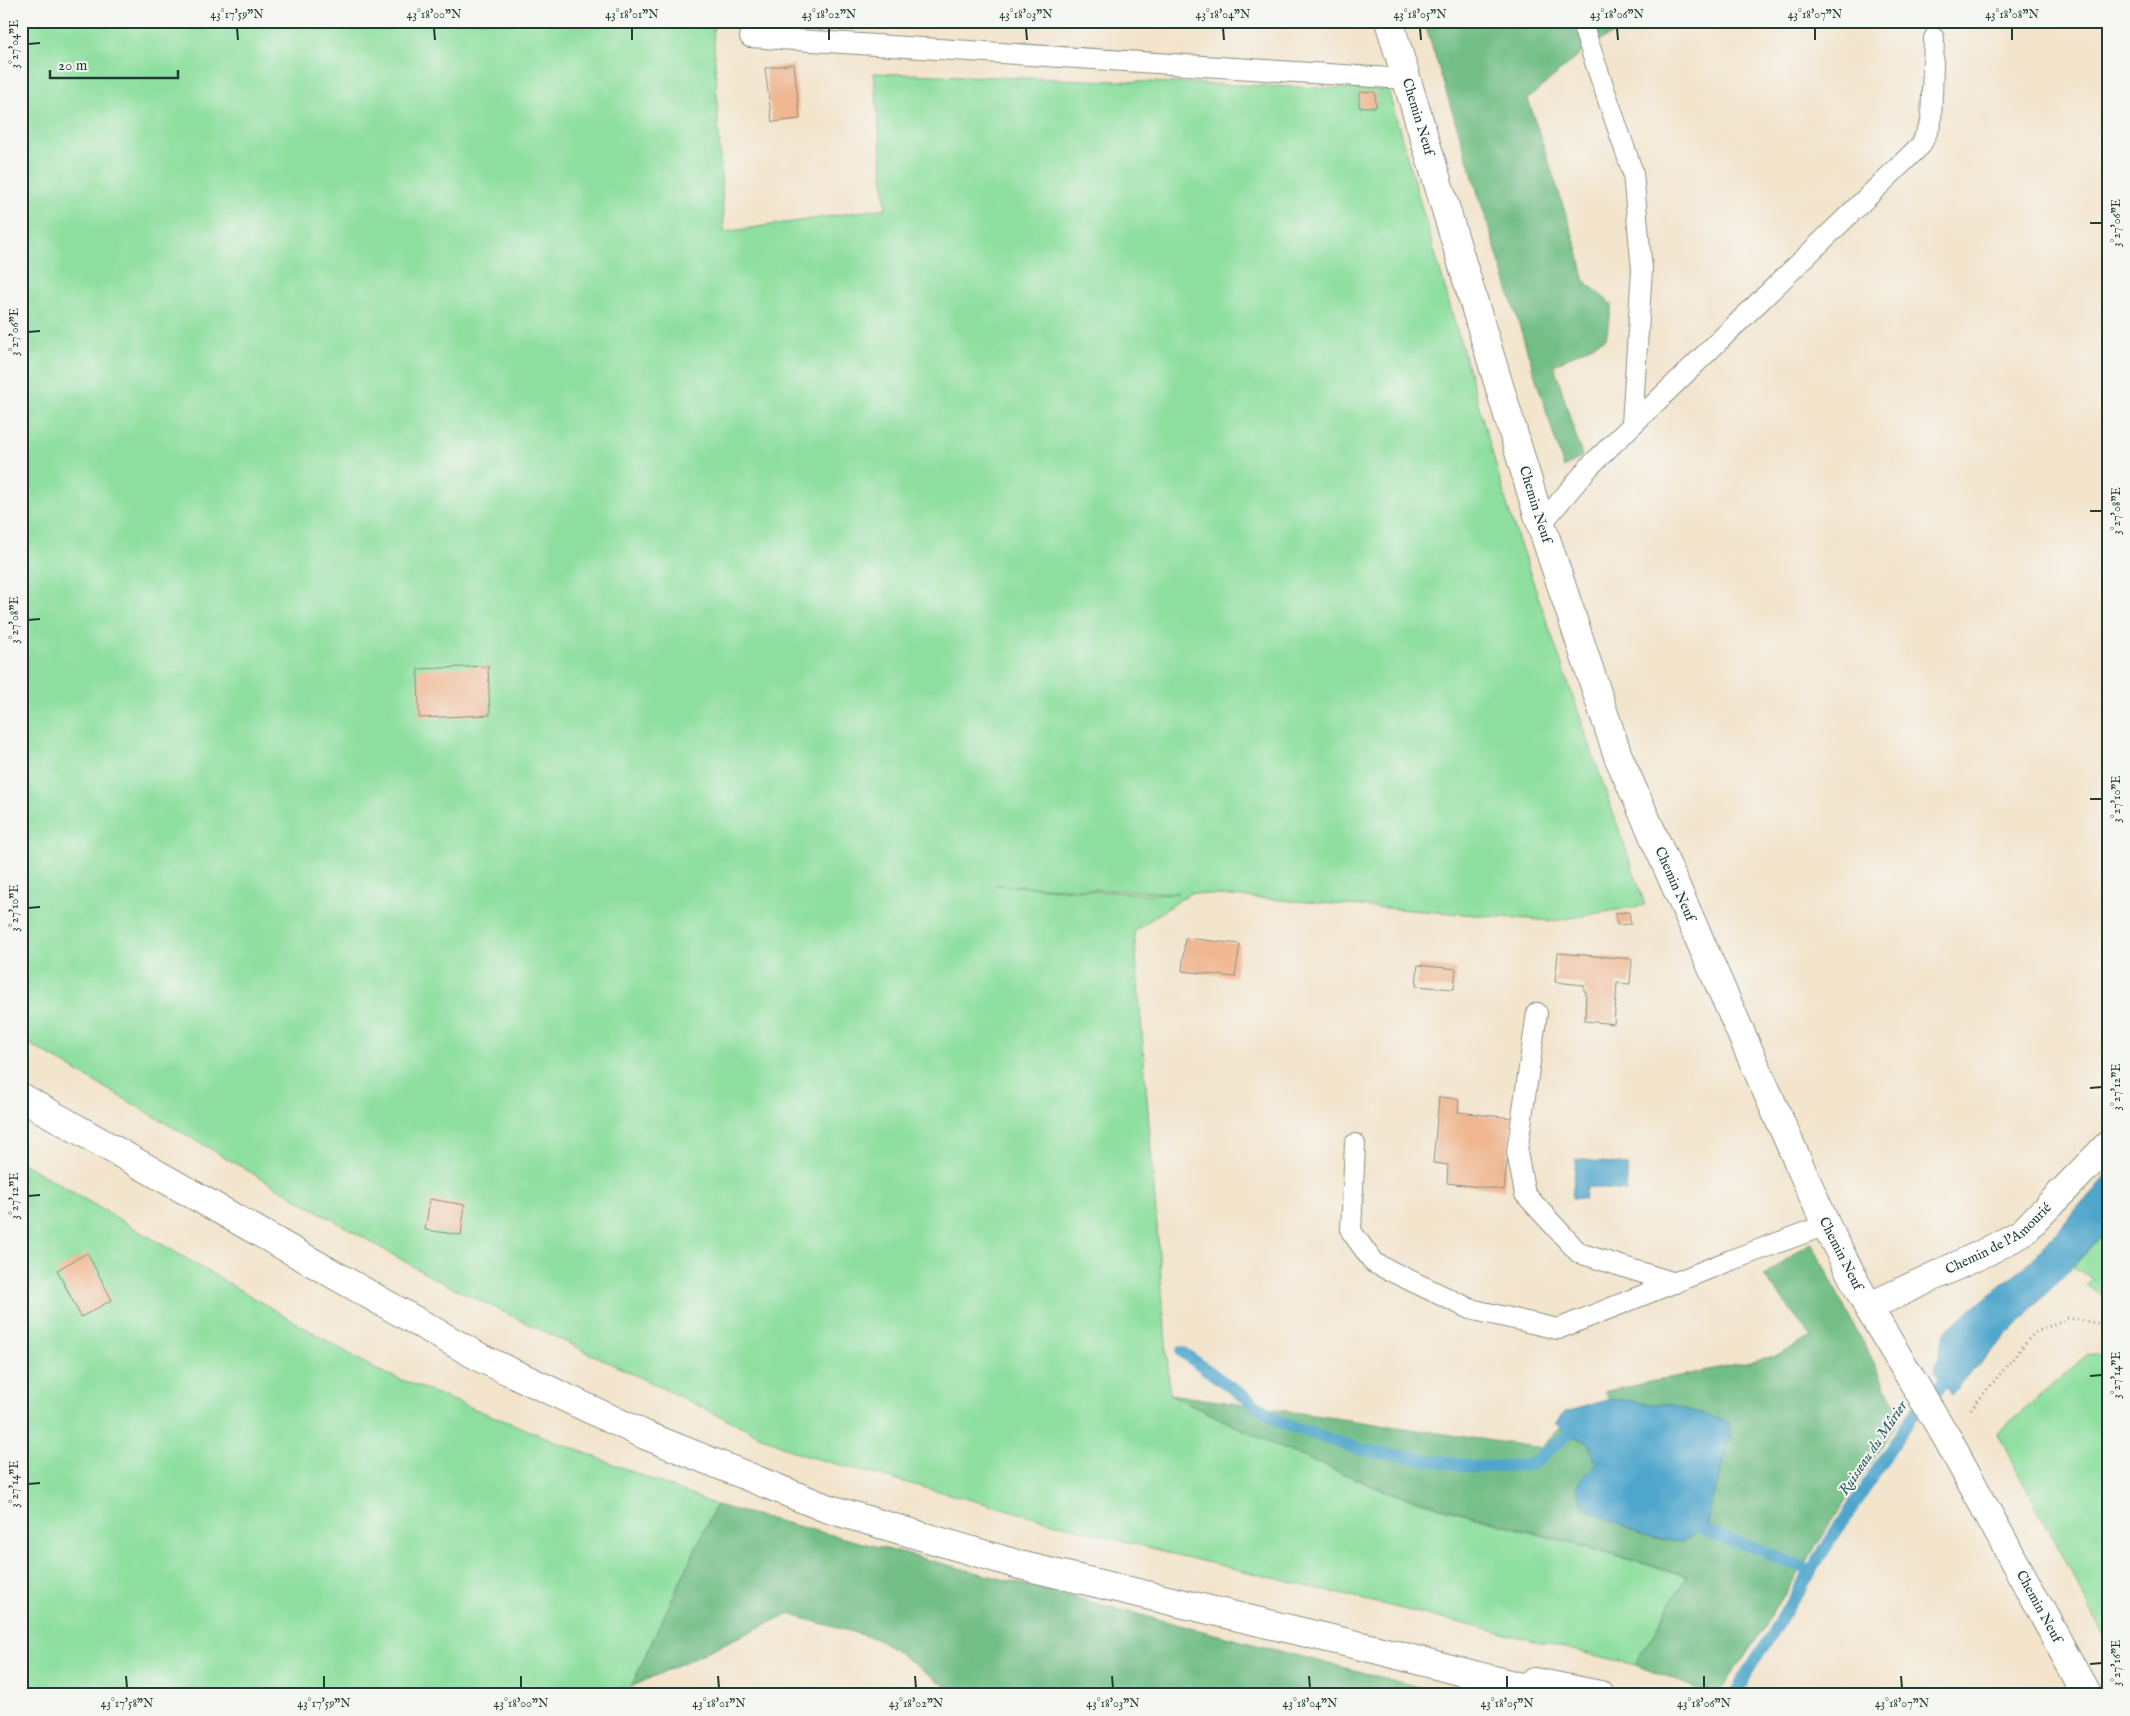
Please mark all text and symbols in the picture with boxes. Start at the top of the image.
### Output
text: 43°17'59"N [210,7,264,22]
text: 43°18'00"N [407,7,462,22]
text: 43°18'01"N [605,7,659,22]
text: 43°18'02"N [802,7,857,22]
text: 43°18'03"N [999,7,1053,22]
text: 43°18'04"N [1196,7,1251,22]
text: 43°18'05"N [1393,7,1447,22]
text: 43°18'06"N [1590,7,1645,22]
text: 43°18'07"N [1788,7,1843,22]
text: 43°18'08"N [1985,7,2039,22]
text: 3°27'04"E [7,20,22,68]
scale bar [50,48,178,80]
text: 20 m [58,56,88,75]
street label: Chemin Neuf [1398,76,1439,160]
text: 3°27'06"E [2109,199,2124,247]
text: 3°27'06"E [7,308,22,356]
street label: Chemin Neuf [1515,464,1557,548]
text: 3°27'08"E [2109,487,2124,535]
text: 3°27'08"E [7,596,22,644]
text: 3°27'10"E [2109,775,2124,823]
street label: Chemin Neuf [1650,844,1700,927]
text: 3°27'10"E [7,884,22,932]
text: 3°27'12"E [2109,1063,2124,1111]
text: 3°27'12"E [7,1172,22,1220]
street label: Chemin de l'Amourié [1942,1199,2056,1279]
street label: Chemin Neuf [1815,1214,1868,1296]
text: 3°27'14"E [2109,1351,2124,1399]
water label: Ruisseau du Mûrier [1834,1396,1912,1499]
text: 3°27'14"E [7,1460,22,1508]
street label: Chemin Neuf [2012,1567,2067,1648]
text: 3°27'16"E [2109,1640,2124,1686]
text: 43°17'58"N [101,1696,154,1711]
text: 43°17'59"N [297,1696,351,1711]
text: 43°18'00"N [494,1696,549,1711]
text: 43°18'01"N [692,1696,746,1711]
text: 43°18'02"N [889,1696,944,1711]
text: 43°18'03"N [1086,1696,1140,1711]
text: 43°18'04"N [1283,1696,1338,1711]
text: 43°18'05"N [1480,1696,1534,1711]
text: 43°18'06"N [1677,1696,1732,1711]
text: 43°18'07"N [1875,1696,1930,1711]

